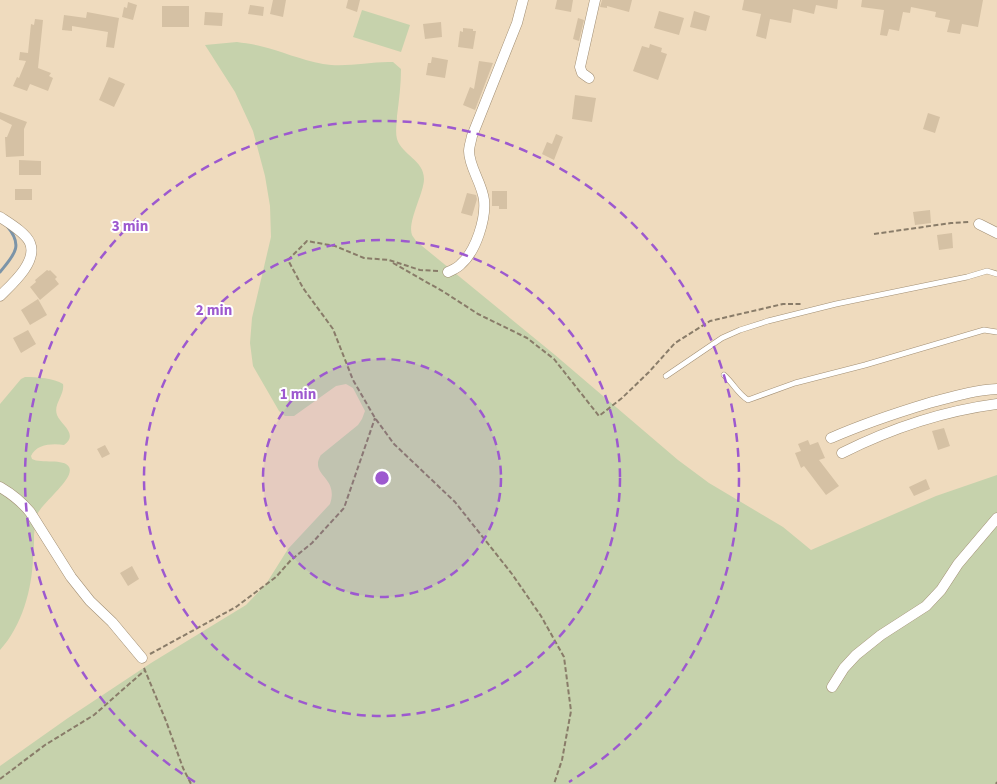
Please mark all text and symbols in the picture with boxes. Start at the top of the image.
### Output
text: 3 min [112,216,148,237]
text: 2 min [196,300,232,321]
text: 1 min [280,384,316,405]
centre of rings [373,469,391,487]

